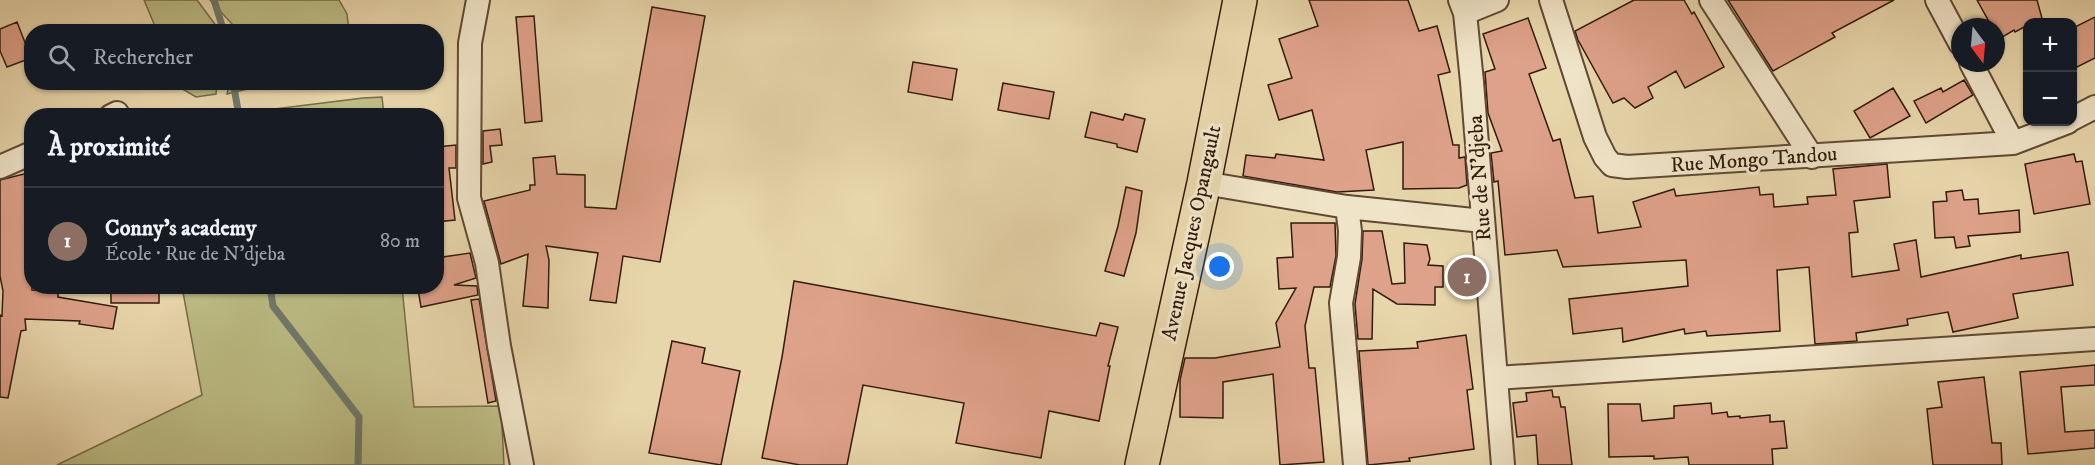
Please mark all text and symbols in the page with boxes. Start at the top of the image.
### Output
north arrow [1951,18,2005,72]
map controls [2023,18,2077,126]
button: + [2023,18,2077,72]
search box [24,24,444,90]
icon: search [45,41,78,74]
text: Rechercher [93,44,193,71]
button: − [2023,72,2077,126]
street label: Rue de N'djeba [1463,114,1497,242]
street label: Avenue Jacques Opangault [1156,123,1228,343]
text: À proximité [48,131,170,164]
street label: Rue Mongo Tandou [1670,141,1838,179]
text: Conny's academy [105,215,256,242]
text: 1 [64,229,71,254]
text: 80 m [380,229,420,254]
text: École · Rue de N'djeba [105,242,285,267]
your location [1205,252,1234,281]
pin: 1 [1448,254,1486,300]

